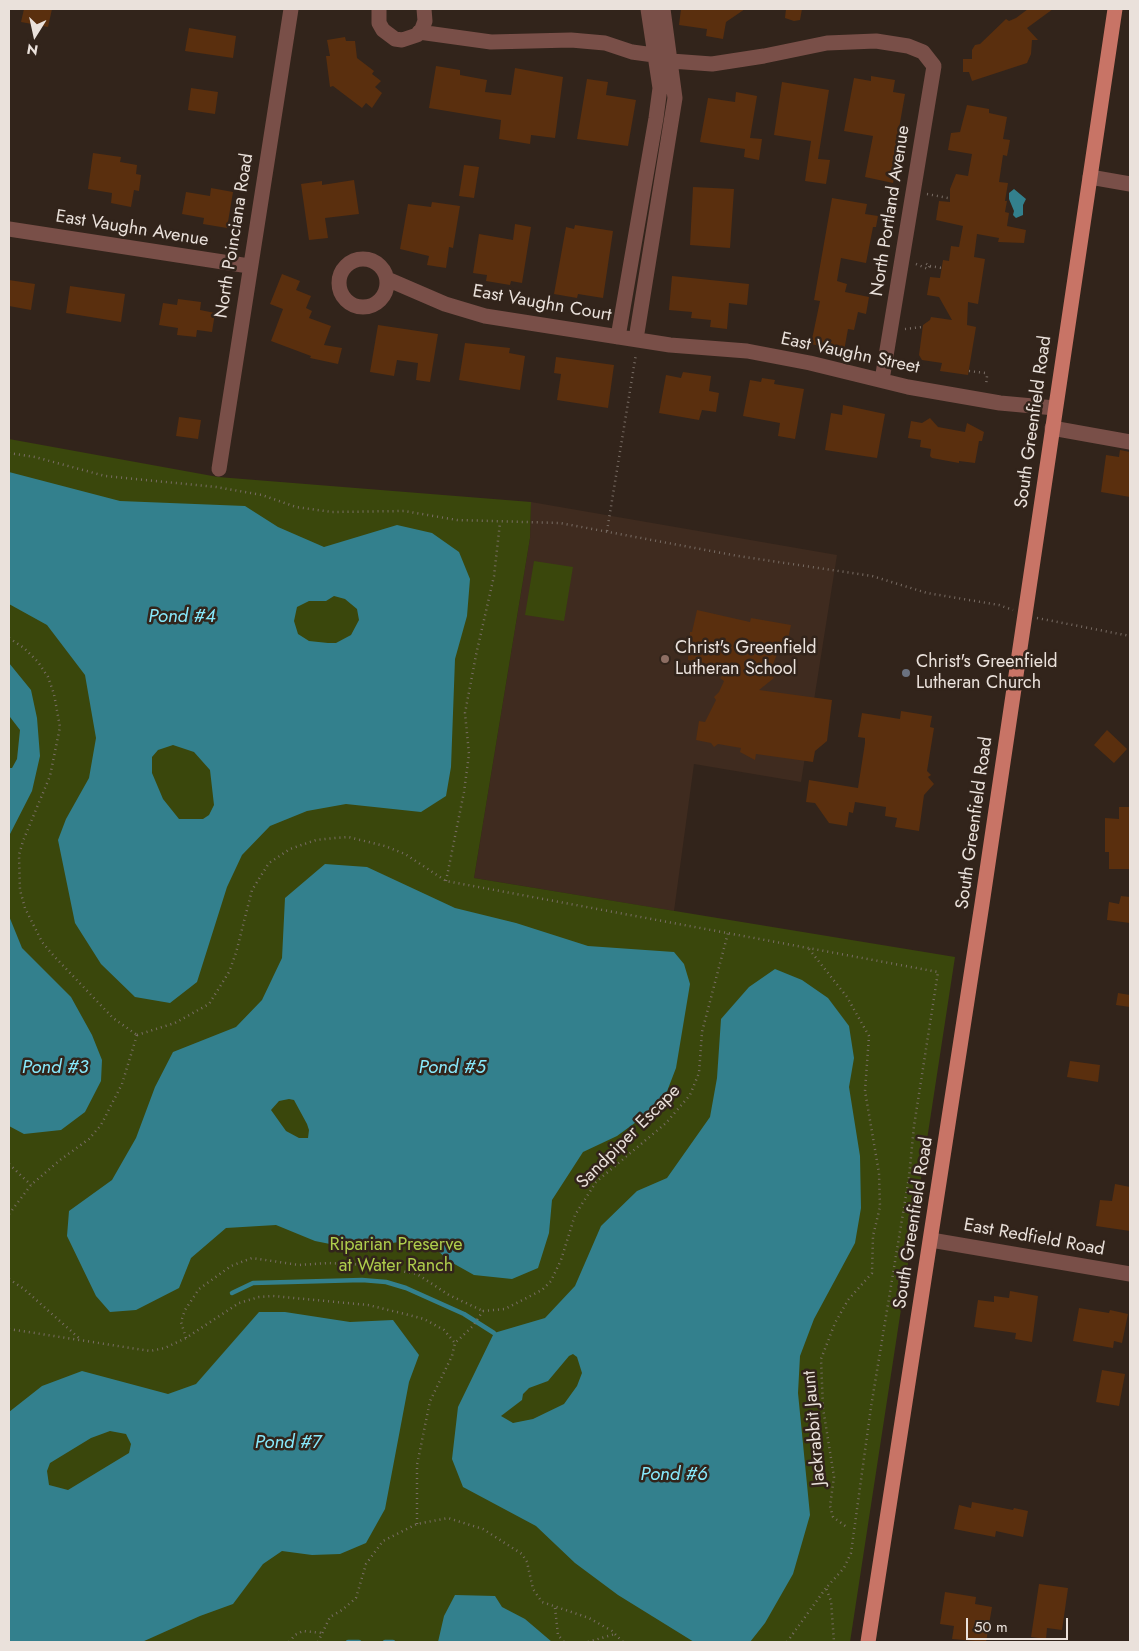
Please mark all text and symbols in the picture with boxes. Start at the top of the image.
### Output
north arrow [10,10,60,60]
text: N [25,39,40,61]
street label: North Portland Avenue [867,124,915,298]
street label: North Poinciana Road [211,152,259,320]
street label: East Vaughn Avenue [54,206,210,252]
street label: East Vaughn Court [471,281,613,327]
street label: East Vaughn Street [779,329,921,379]
street label: South Greenfield Road [1011,334,1057,510]
water label: Pond #4 [148,606,216,628]
place label: Christ's Greenfield Lutheran School [675,638,817,681]
place label: Christ's Greenfield Lutheran Church [916,652,1058,694]
marker: Christ's Greenfield Lutheran School [659,653,671,665]
marker: Christ's Greenfield Lutheran Church [900,667,912,679]
street label: South Greenfield Road [952,735,998,911]
water label: Pond #3 [22,1057,88,1079]
water label: Pond #5 [418,1057,486,1079]
street label: Sandpiper Escape [572,1080,686,1194]
street label: South Greenfield Road [890,1135,938,1311]
street label: East Redfield Road [962,1215,1106,1261]
park label: Riparian Preserve at Water Ranch [330,1235,462,1278]
street label: Jackrabbit Jaunt [799,1370,831,1486]
water label: Pond #7 [255,1432,321,1454]
water label: Pond #6 [640,1464,708,1486]
scale bar [969,1608,1072,1640]
text: 50 m [974,1616,1008,1638]

